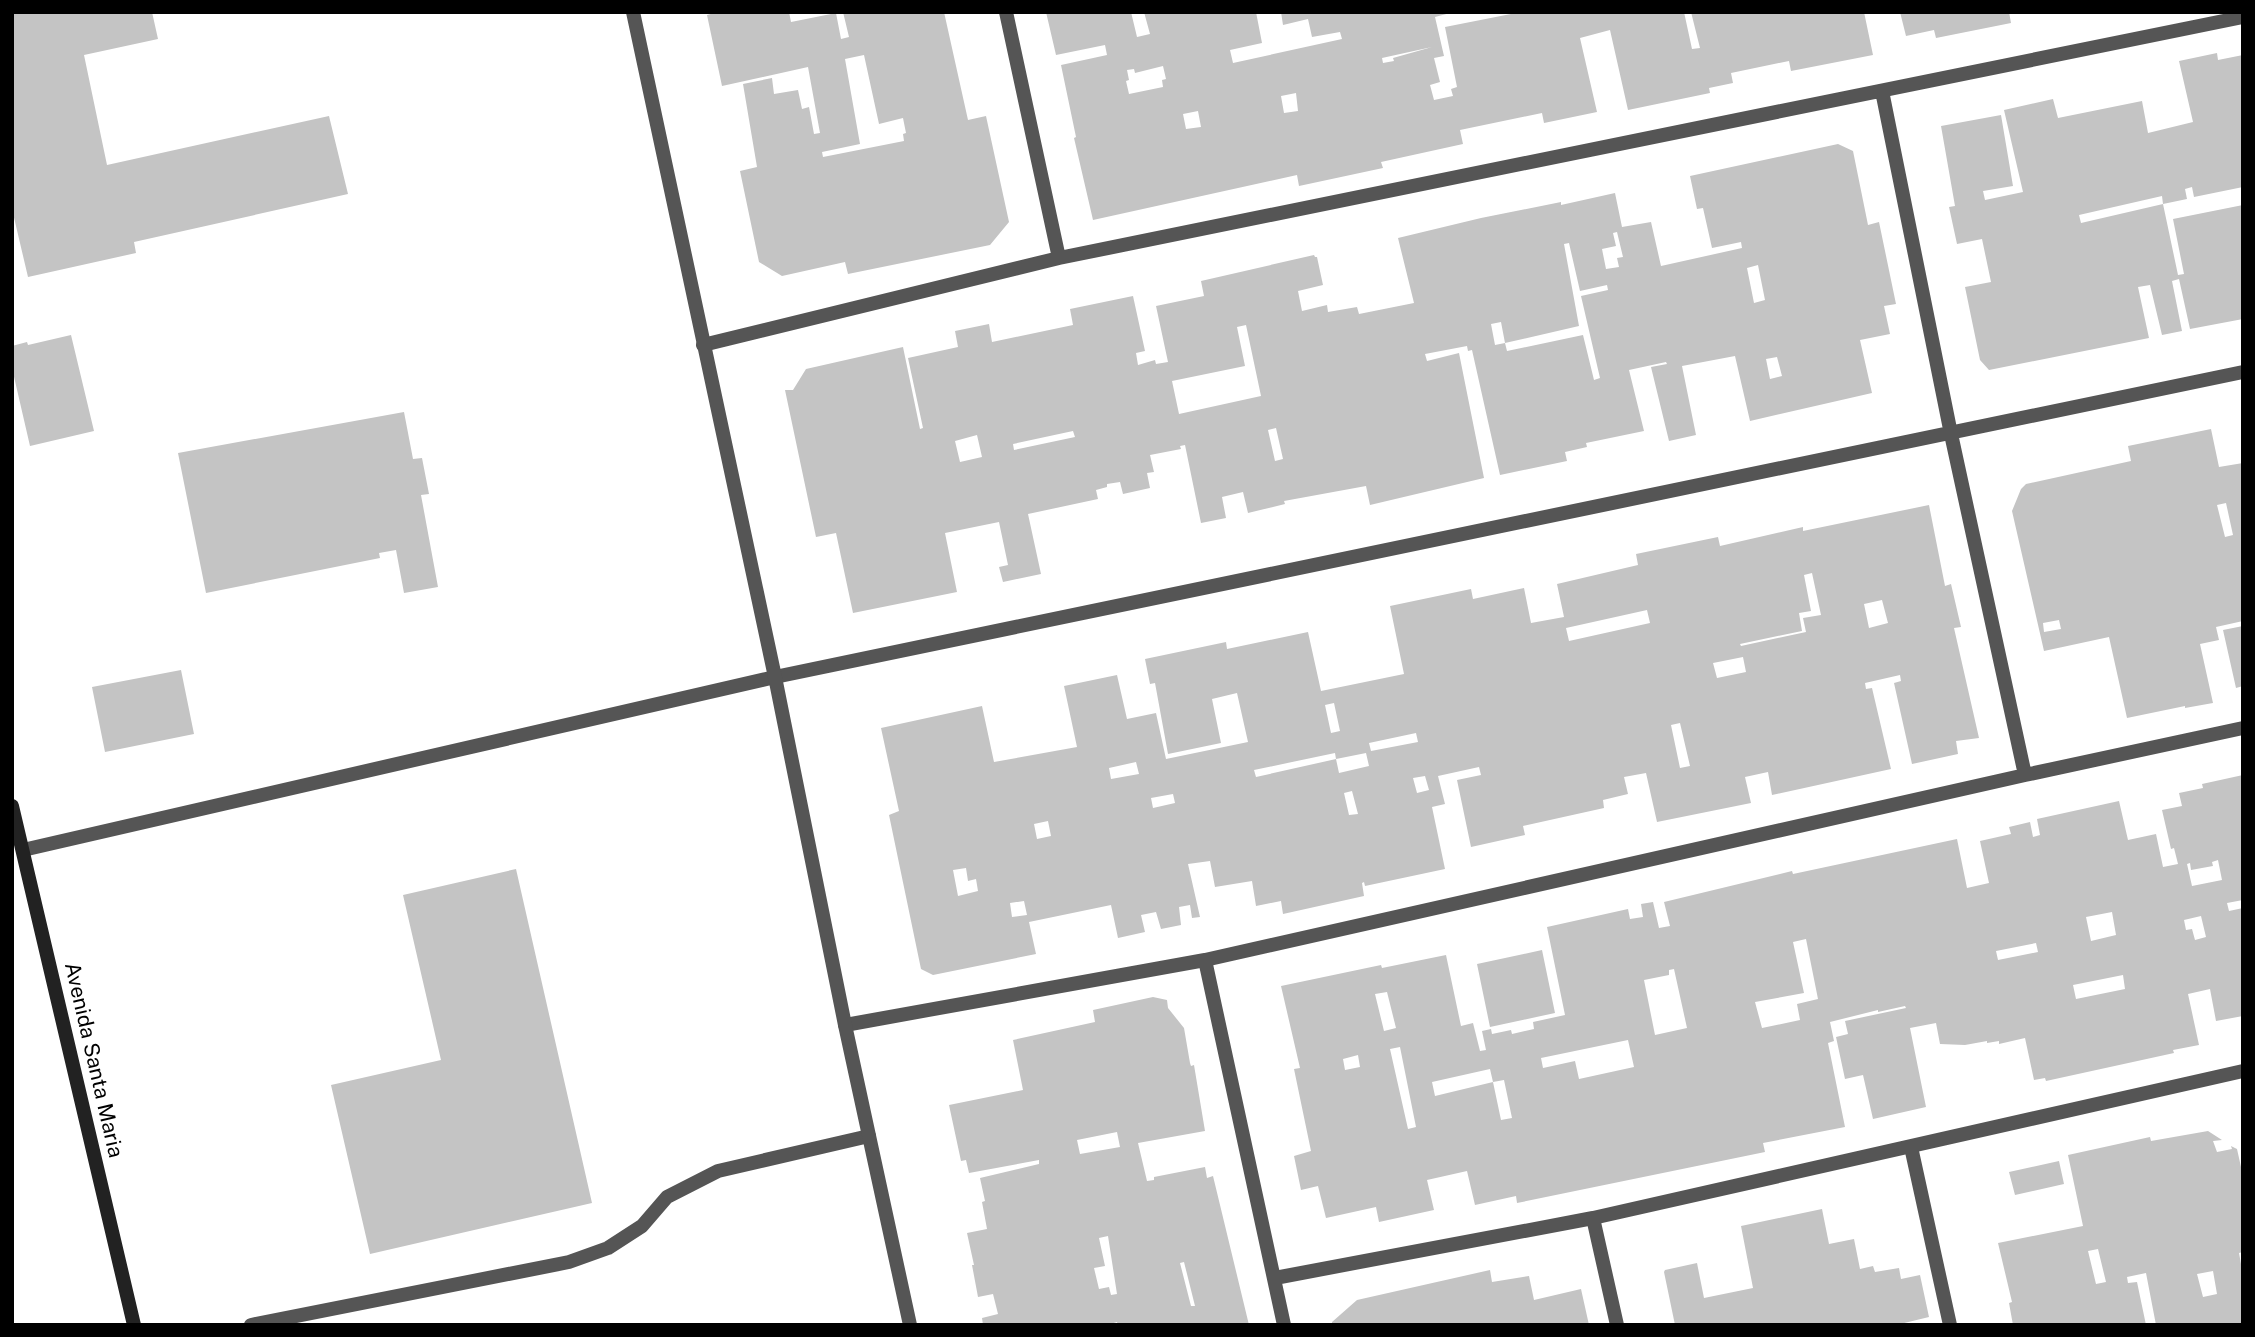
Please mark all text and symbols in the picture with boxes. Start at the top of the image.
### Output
street label: Avenida Santa Maria [60,960,129,1160]

